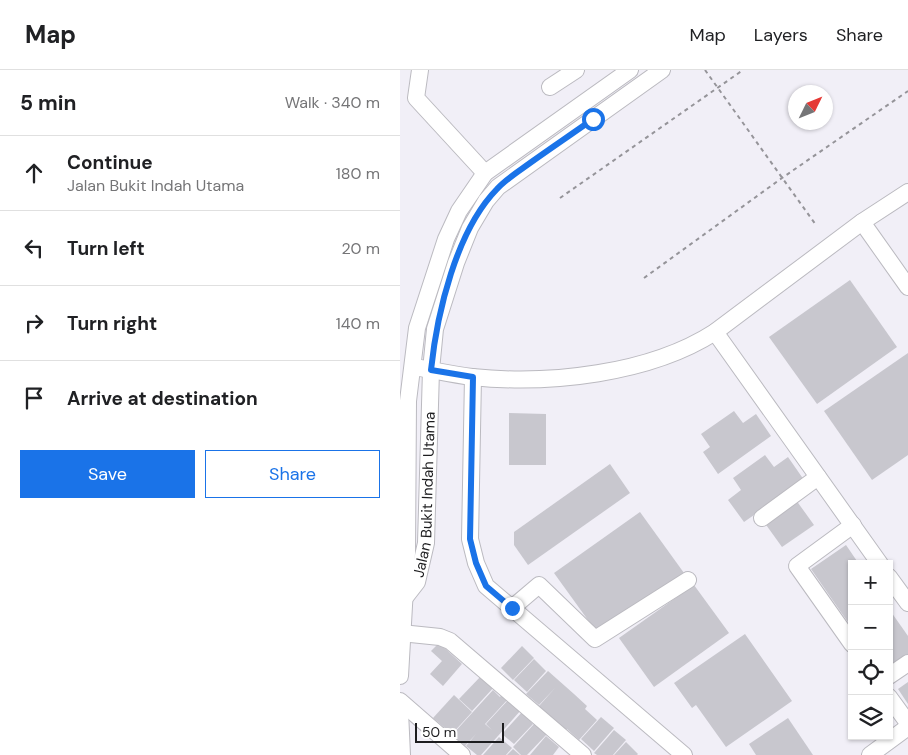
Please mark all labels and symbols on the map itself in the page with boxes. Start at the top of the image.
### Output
north arrow [788,85,833,130]
route start [582,108,605,131]
street label: Jalan Bukit Indah Utama [408,411,440,579]
route end [501,597,524,620]
scale bar [415,720,504,743]

